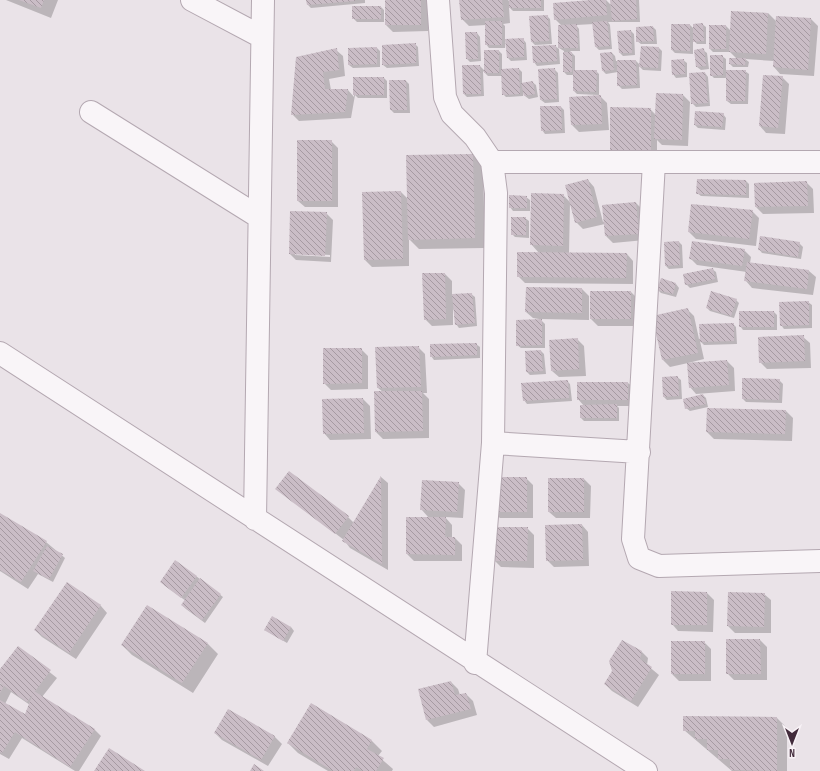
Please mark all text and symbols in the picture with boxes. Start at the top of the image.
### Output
north arrow [772,723,812,763]
text: N [789,746,795,759]

